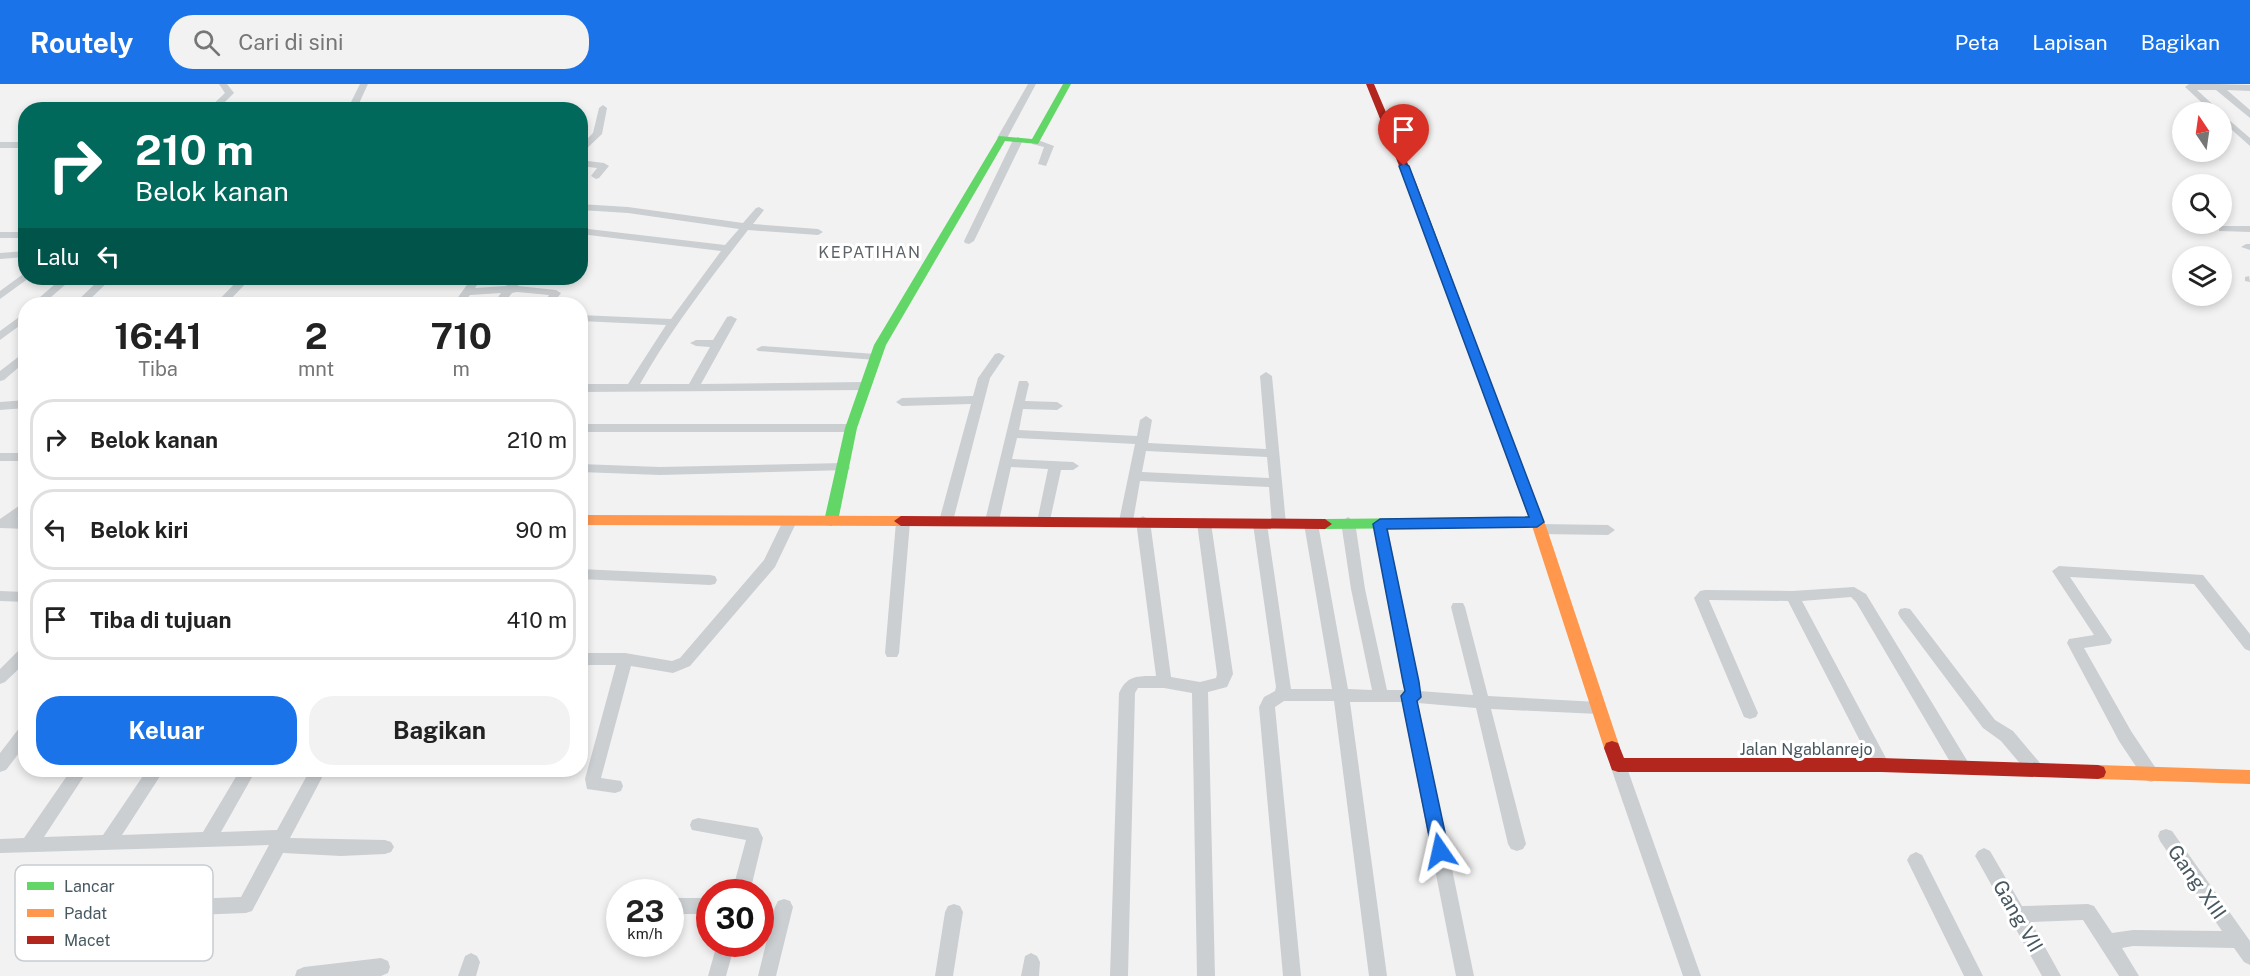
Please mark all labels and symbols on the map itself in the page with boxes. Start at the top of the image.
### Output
north arrow [2172,102,2232,162]
pin [1378,104,1429,166]
district label: KEPATIHAN [818,243,922,262]
street label: Jalan Ngablanrejo [1739,740,1873,759]
position arrow [1408,819,1472,883]
street label: Gang XIII [2163,840,2231,924]
legend [15,865,213,961]
street label: Gang VII [1988,876,2048,956]
text: Lancar [64,877,115,896]
speed limit sign: 30 [696,879,774,957]
text: Padat [64,904,107,923]
text: Macet [64,931,111,950]

